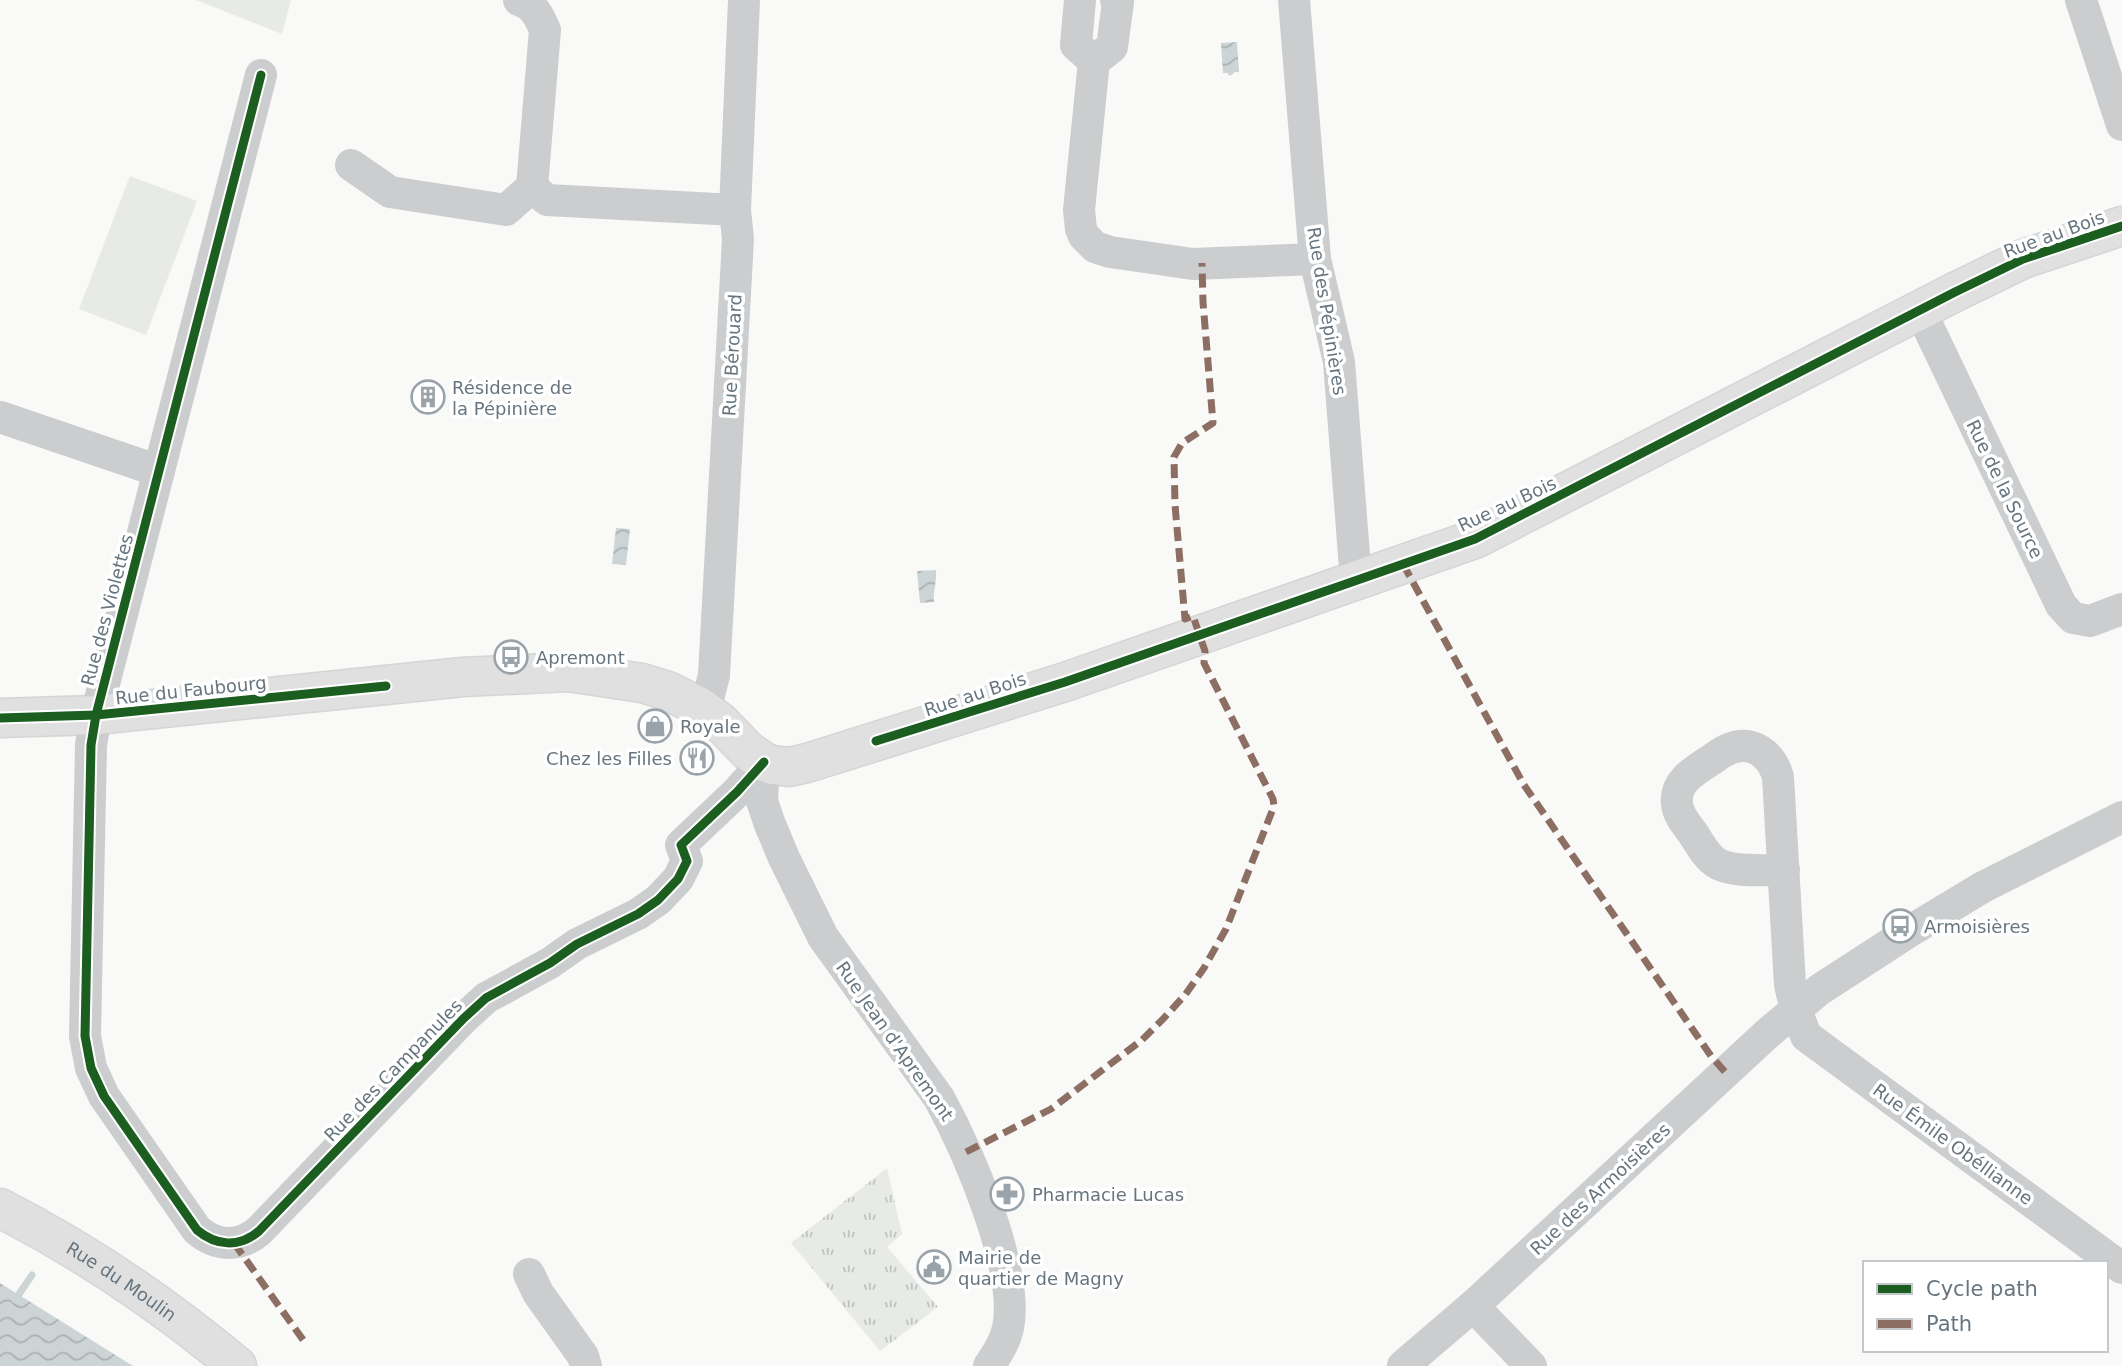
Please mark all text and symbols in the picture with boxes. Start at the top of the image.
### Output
street label: Rue au Bois [2001,206,2107,262]
street label: Rue des Pépinières [1303,225,1351,397]
street label: Rue Bérouard [718,293,746,417]
place label: Résidence de la Pépinière [452,377,572,419]
building icon: Résidence de la Pépinière [409,378,447,416]
street label: Rue de la Source [1962,416,2048,562]
street label: Rue au Bois [1455,472,1559,536]
street label: Rue des Violettes [77,532,137,688]
bus stop icon: Apremont [492,638,530,676]
place label: Apremont [536,647,625,668]
street label: Rue au Bois [921,668,1029,720]
street label: Rue du Faubourg [114,672,268,708]
shop icon: Royale [636,707,674,745]
place label: Royale [680,716,740,737]
restaurant icon: Chez les Filles [678,739,716,777]
place label: Chez les Filles [546,748,672,769]
bus stop icon: Armoisières [1881,907,1919,945]
place label: Armoisières [1924,916,2030,937]
street label: Rue Jean d'Apremont [832,957,958,1125]
street label: Rue des Campanules [320,995,466,1145]
street label: Rue Émile Obéllianne [1869,1079,2037,1209]
street label: Rue des Armoisières [1526,1119,1674,1259]
pharmacy icon: Pharmacie Lucas [988,1175,1026,1213]
place label: Pharmacie Lucas [1032,1184,1184,1205]
street label: Rue du Moulin [63,1237,181,1325]
place label: Mairie de quartier de Magny [958,1247,1124,1289]
public building icon: Mairie de quartier de Magny [915,1248,953,1286]
legend [1863,1261,2108,1352]
text: Cycle path [1926,1277,2038,1301]
text: Path [1926,1312,1972,1336]

